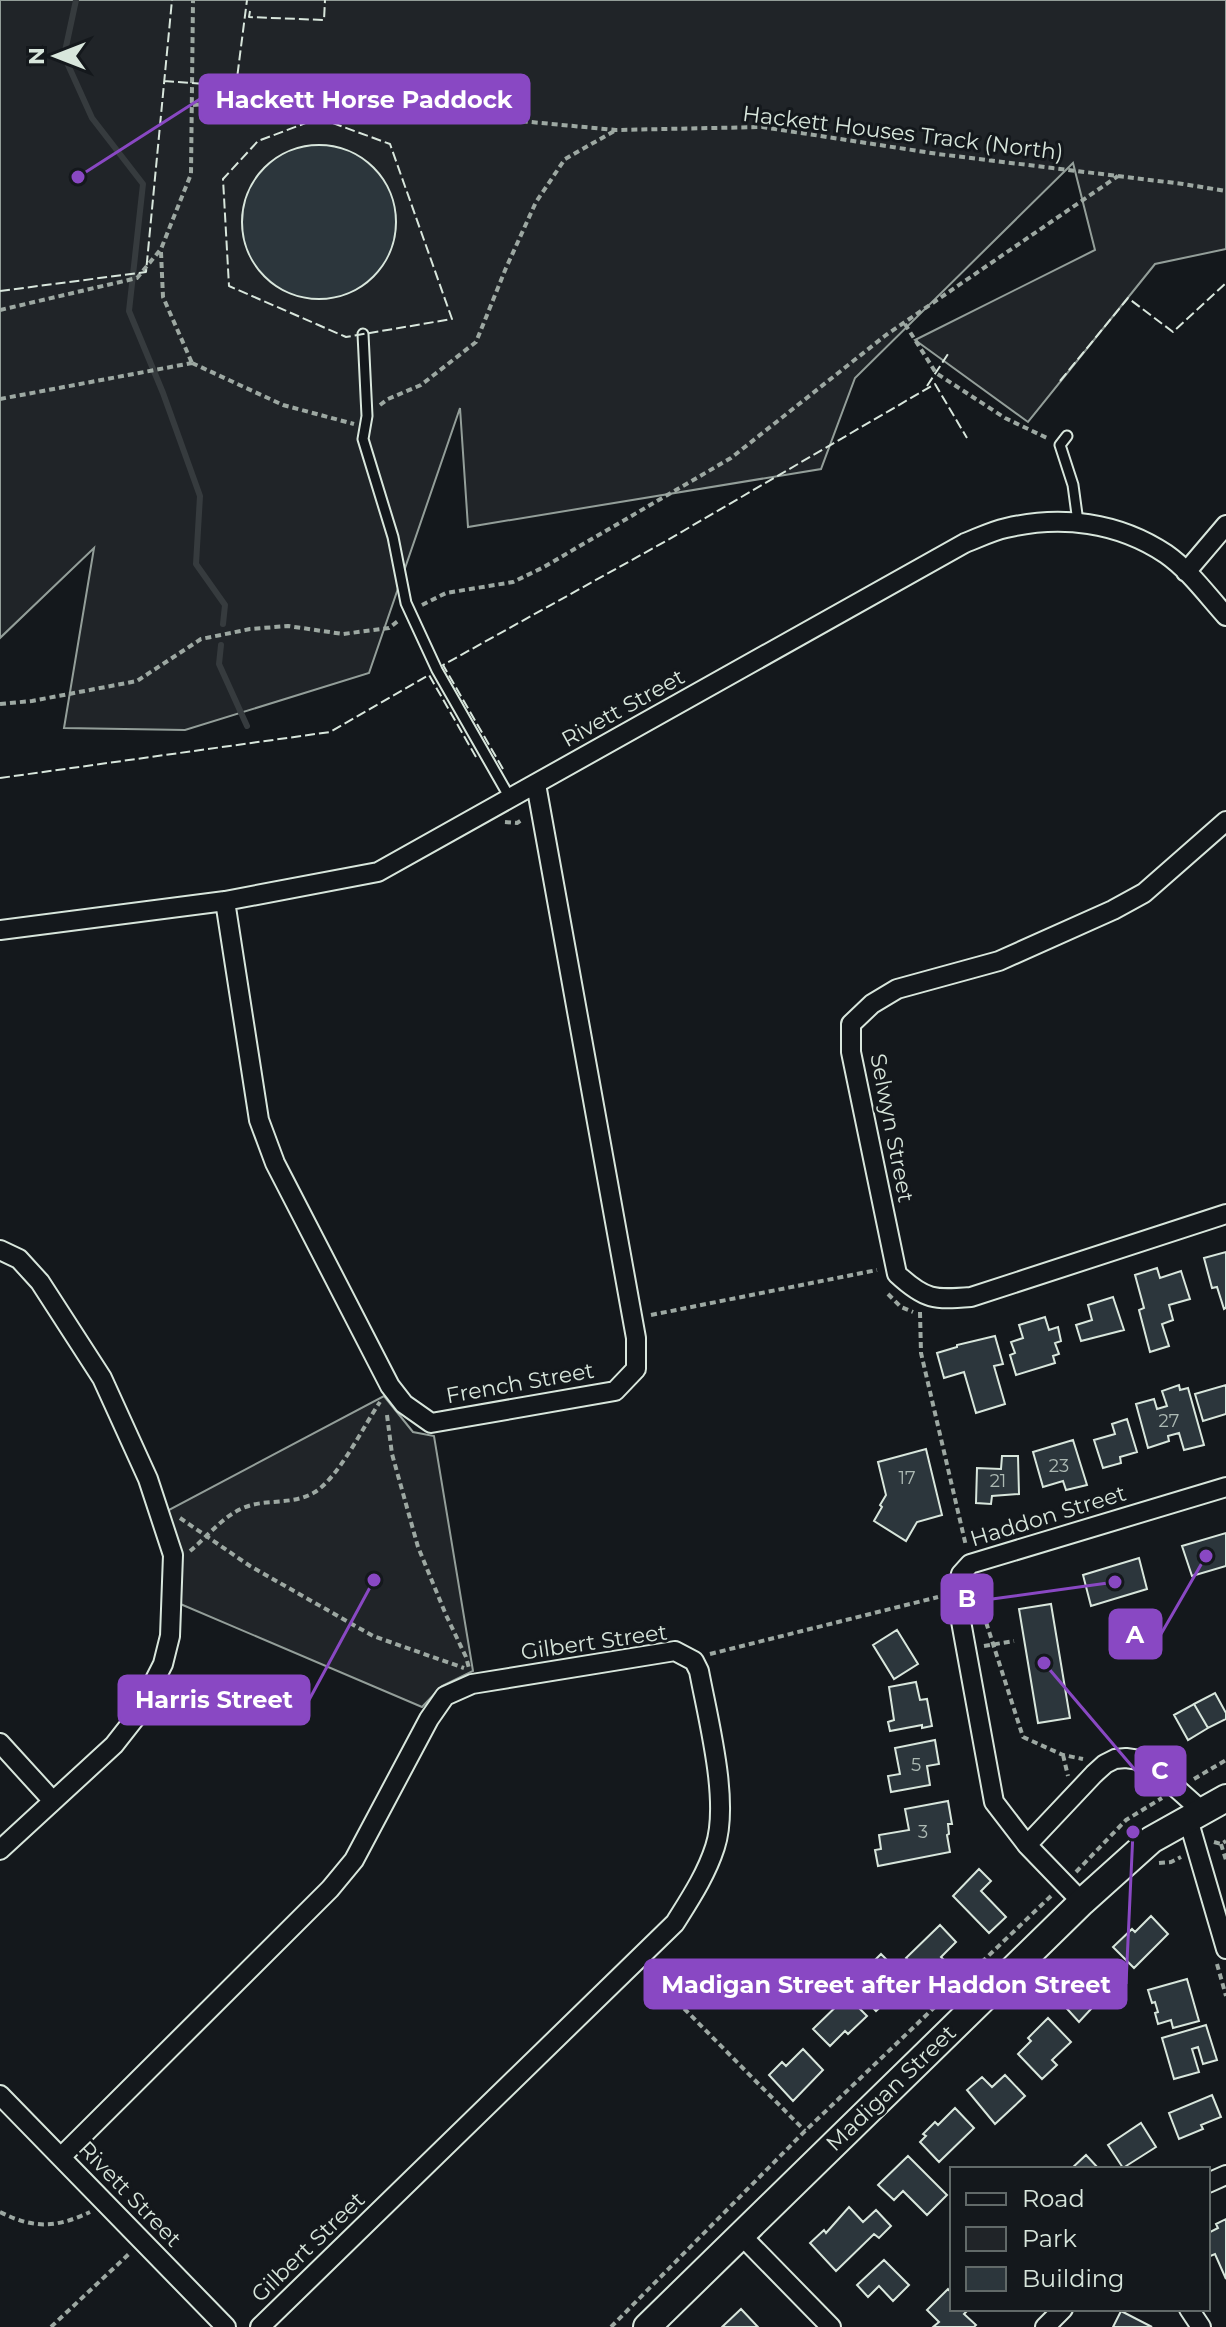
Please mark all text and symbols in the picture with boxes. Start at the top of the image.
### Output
north arrow [16,16,96,96]
text: N [23,47,50,65]
callout: Hackett Horse Paddock [200,75,529,123]
text: Hackett Horse Paddock [215,85,513,114]
street label: Hackett Houses Track (North) [741,100,1065,166]
street label: Rivett Street [557,663,689,753]
street label: Selwyn Street [864,1051,920,1205]
street label: French Street [444,1357,596,1409]
house number: 27 [1159,1410,1179,1432]
house number: 23 [1049,1455,1069,1477]
house number: 17 [898,1467,916,1489]
house number: 21 [990,1470,1006,1492]
street label: Haddon Street [967,1479,1129,1553]
callout: B [942,1575,992,1623]
text: B [958,1584,976,1613]
callout: A [1110,1610,1161,1658]
street label: Gilbert Street [519,1618,669,1666]
text: A [1125,1620,1145,1649]
callout: Harris Street [119,1676,309,1724]
text: Harris Street [135,1685,294,1714]
callout: C [1136,1747,1185,1795]
house number: 5 [911,1754,921,1776]
text: C [1151,1756,1169,1785]
house number: 3 [918,1821,928,1843]
callout: Madigan Street after Haddon Street [645,1960,1126,2008]
text: Madigan Street after Haddon Street [661,1970,1111,1999]
street label: Madigan Street [820,2019,962,2157]
street label: Rivett Street [73,2136,187,2253]
legend [950,2167,1210,2311]
text: Road [1022,2184,1085,2213]
street label: Gilbert Street [246,2186,370,2308]
text: Park [1022,2224,1077,2253]
text: Building [1022,2264,1125,2293]

